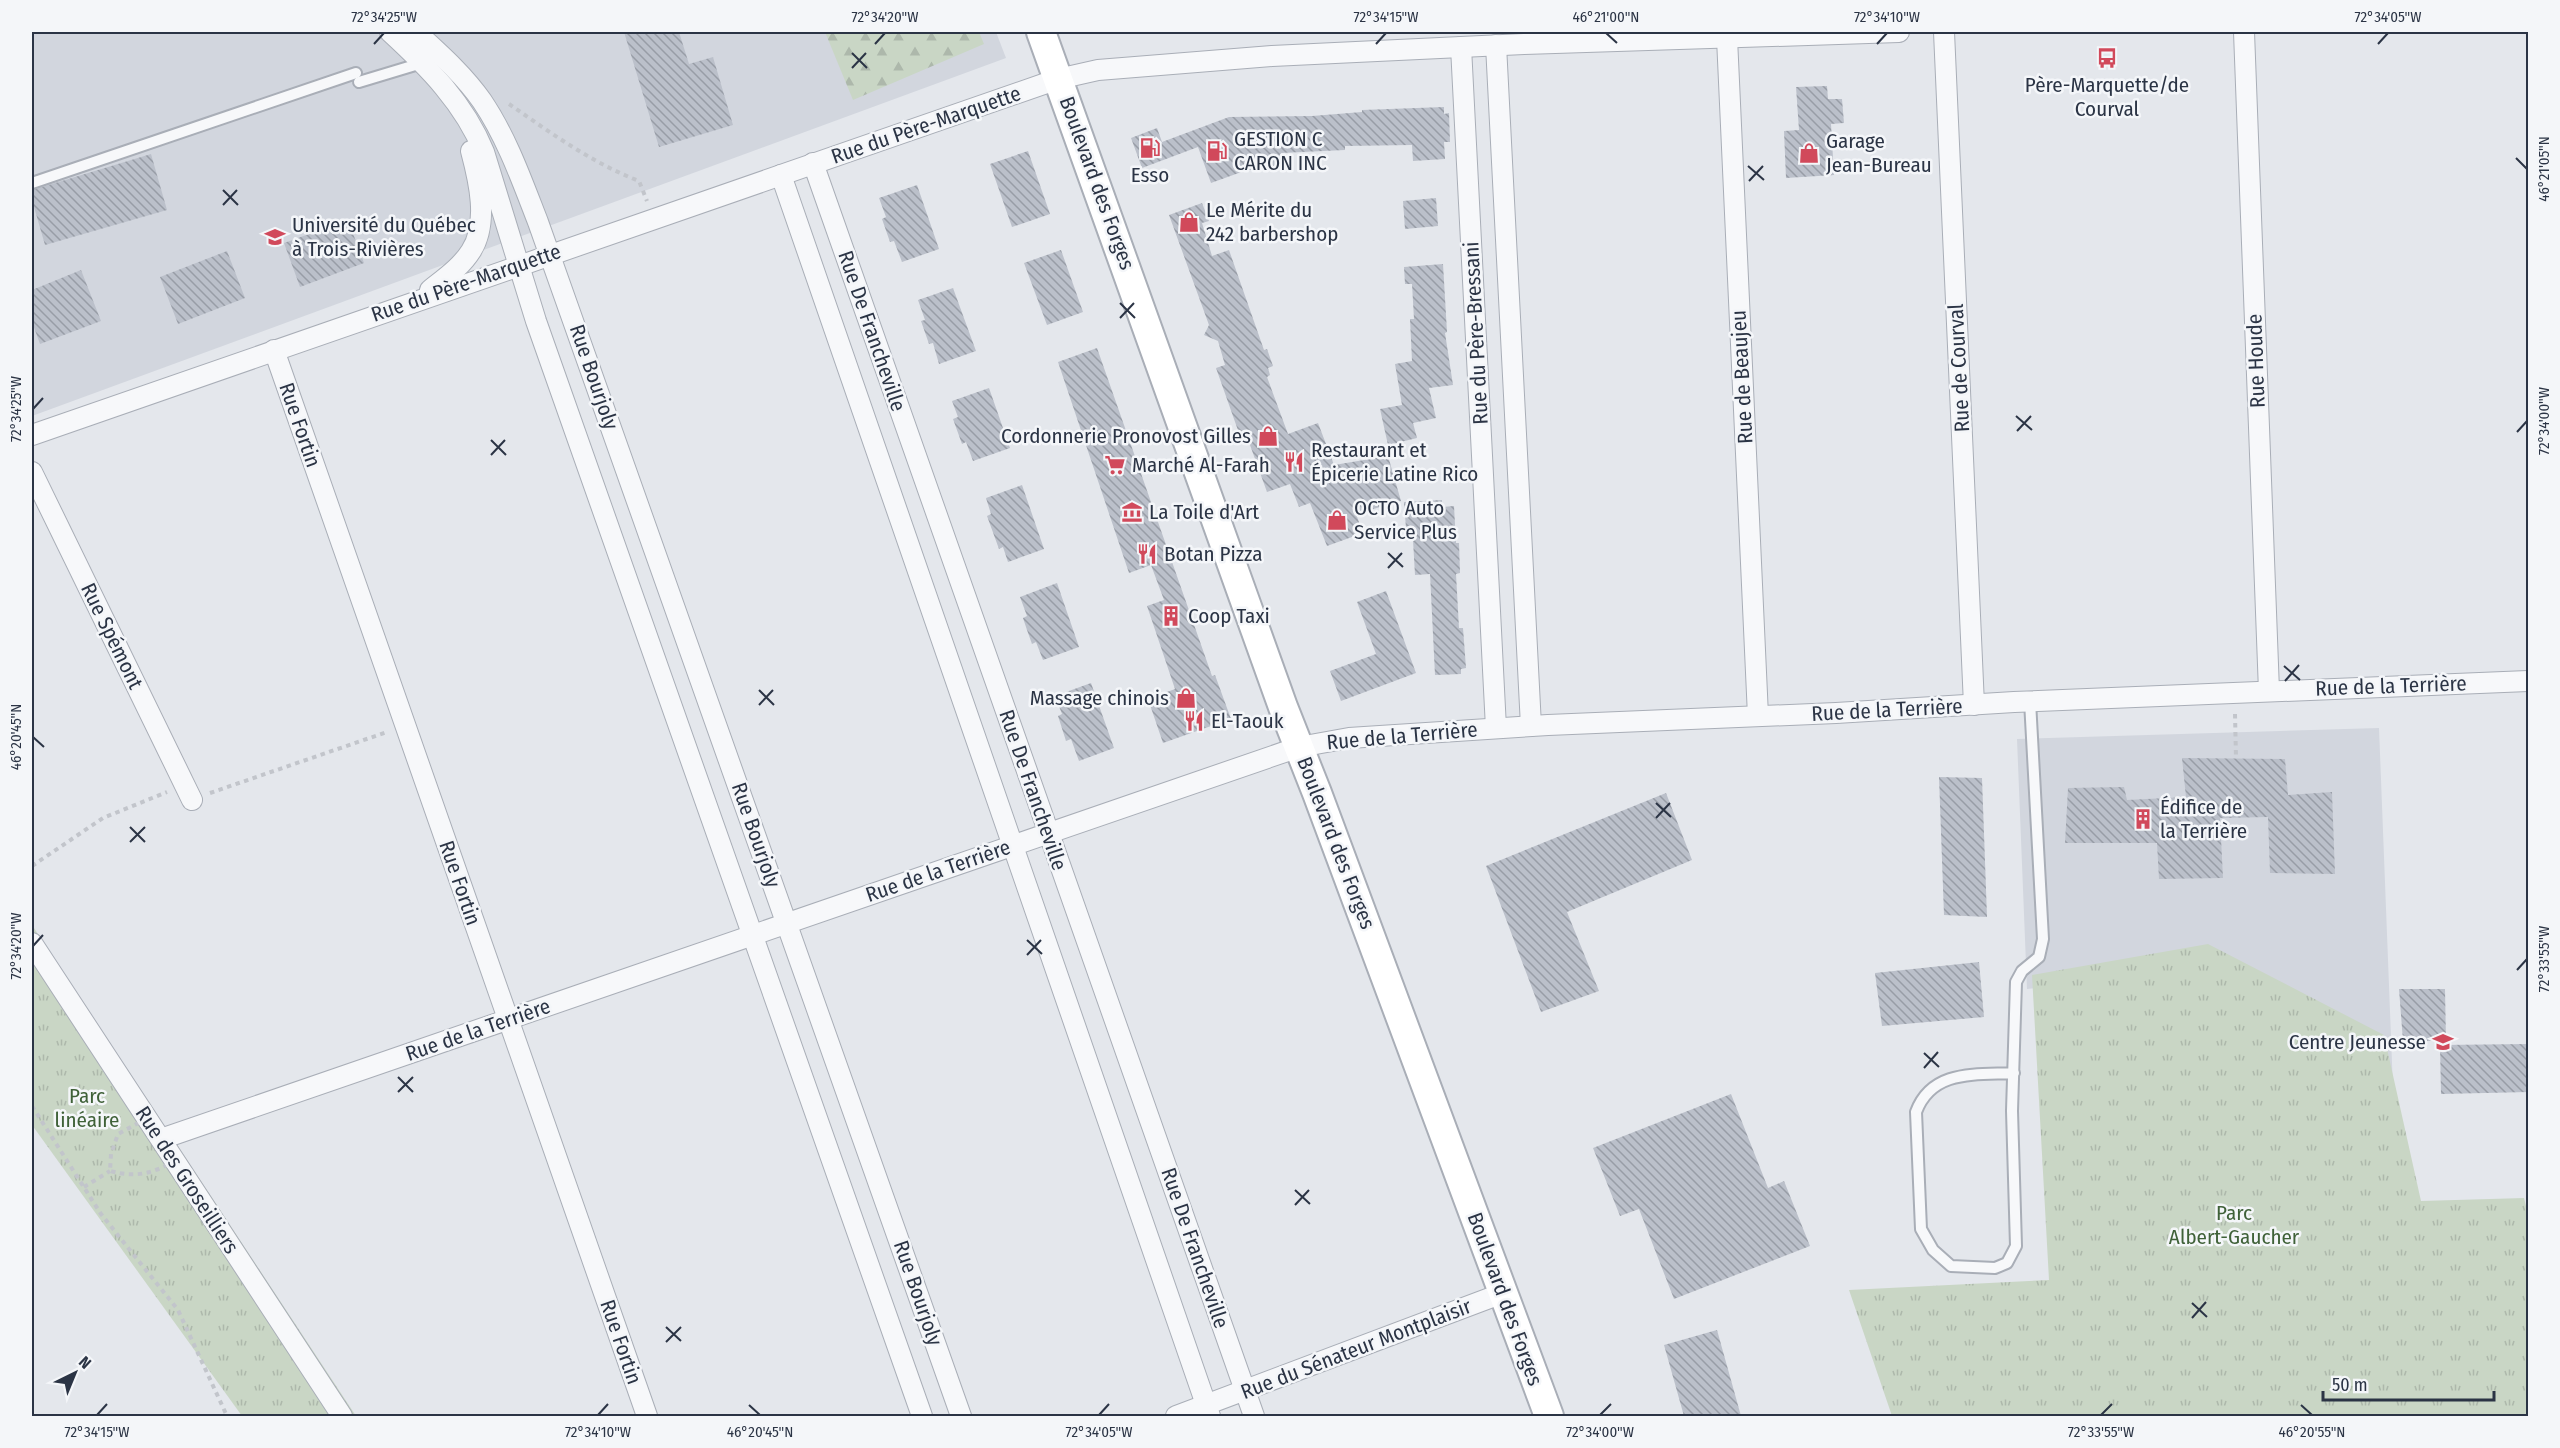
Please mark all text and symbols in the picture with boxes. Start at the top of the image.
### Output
text: 72°34'25"W [351,8,417,26]
text: 72°34'20"W [852,8,918,26]
text: 72°34'15"W [1354,8,1418,26]
text: 46°21'00"N [1573,8,1639,26]
text: 72°34'10"W [1854,8,1920,26]
text: 72°34'05"W [2355,8,2421,26]
bus stop icon: Père-Marquette/de Courval [2095,46,2119,70]
place label: Père-Marquette/de Courval [2025,72,2189,122]
street label: Rue du Père-Marquette [828,80,1024,170]
street label: Boulevard des Forges [1054,93,1140,273]
place label: GESTION C CARON INC [1234,126,1327,176]
place label: Garage Jean-Bureau [1826,128,1932,178]
fuel station icon: Esso [1138,136,1162,160]
text: 46°21'05"N [2535,136,2553,202]
fuel station icon: GESTION C CARON INC [1205,139,1229,163]
shop icon: Garage Jean-Bureau [1797,141,1821,165]
place label: Esso [1131,162,1169,188]
place label: Le Mérite du 242 barbershop [1206,197,1338,247]
shop icon: Le Mérite du 242 barbershop [1177,210,1201,234]
place label: Université du Québec à Trois-Rivières [292,212,476,262]
school or university icon: Université du Québec à Trois-Rivières [263,225,287,249]
street label: Rue du Père-Marquette [368,238,564,328]
street label: Rue du Père-Bressani [1458,241,1494,425]
street label: Rue De Francheville [832,247,912,415]
street label: Rue de Courval [1943,303,1975,433]
street label: Rue de Beaujeu [1726,309,1758,445]
street label: Rue Houde [2241,314,2271,408]
street label: Rue Bourjoly [564,321,624,434]
text: 72°34'25"W [7,376,25,442]
street label: Rue Fortin [273,379,327,471]
text: 72°34'00"W [2535,387,2553,455]
place label: Cordonnerie Pronovost Gilles [1001,423,1251,449]
shop icon: Cordonnerie Pronovost Gilles [1256,424,1280,448]
place label: Restaurant et Épicerie Latine Rico [1311,437,1478,487]
restaurant icon: Restaurant et Épicerie Latine Rico [1282,450,1306,474]
place label: Marché Al-Farah [1132,452,1270,478]
supermarket icon: Marché Al-Farah [1103,453,1127,477]
place label: OCTO Auto Service Plus [1354,495,1457,545]
place label: La Toile d'Art [1149,499,1259,525]
museum icon: La Toile d'Art [1120,500,1144,524]
shop icon: OCTO Auto Service Plus [1325,508,1349,532]
place label: Botan Pizza [1164,541,1262,567]
restaurant icon: Botan Pizza [1135,542,1159,566]
street label: Rue Spémont [75,579,149,693]
place label: Coop Taxi [1188,603,1270,629]
building icon: Coop Taxi [1159,604,1183,628]
street label: Rue de la Terrière [2315,670,2467,702]
place label: Massage chinois [1030,685,1169,711]
shop icon: Massage chinois [1174,686,1198,710]
street label: Rue de la Terrière [1811,693,1963,727]
text: 46°20'45"N [7,704,25,770]
street label: Rue De Francheville [993,706,1073,874]
place label: El-Taouk [1211,708,1284,734]
restaurant icon: El-Taouk [1182,709,1206,733]
street label: Rue de la Terrière [1325,716,1479,756]
street label: Boulevard des Forges [1291,753,1381,933]
street label: Rue Bourjoly [726,779,786,892]
place label: Édifice de la Terrière [2160,794,2247,844]
building icon: Édifice de la Terrière [2131,807,2155,831]
street label: Rue de la Terrière [862,834,1014,908]
street label: Rue Fortin [433,837,487,929]
text: 72°34'20"W [7,913,25,979]
text: 72°33'55"W [2535,926,2553,992]
street label: Rue de la Terrière [402,993,554,1067]
place label: Centre Jeunesse [2289,1029,2426,1055]
school or university icon: Centre Jeunesse [2431,1030,2455,1054]
park label: Parc linéaire [55,1083,119,1133]
street label: Rue des Groseilliers [130,1101,244,1259]
street label: Rue De Francheville [1155,1164,1235,1332]
park label: Parc Albert-Gaucher [2169,1200,2300,1250]
street label: Boulevard des Forges [1462,1209,1548,1389]
street label: Rue Bourjoly [888,1237,948,1350]
street label: Rue du Sénateur Montplaisir [1237,1293,1476,1405]
street label: Rue Fortin [594,1296,648,1388]
north arrow [45,1343,105,1403]
text: N [75,1352,95,1373]
scale bar [2323,1364,2494,1402]
text: 50 m [2332,1374,2368,1396]
text: 72°34'15"W [65,1423,129,1441]
text: 72°34'10"W [565,1423,631,1441]
text: 46°20'45"N [727,1423,793,1441]
text: 72°34'05"W [1066,1423,1132,1441]
text: 72°34'00"W [1566,1423,1634,1441]
text: 72°33'55"W [2068,1423,2134,1441]
text: 46°20'55"N [2279,1423,2345,1441]

